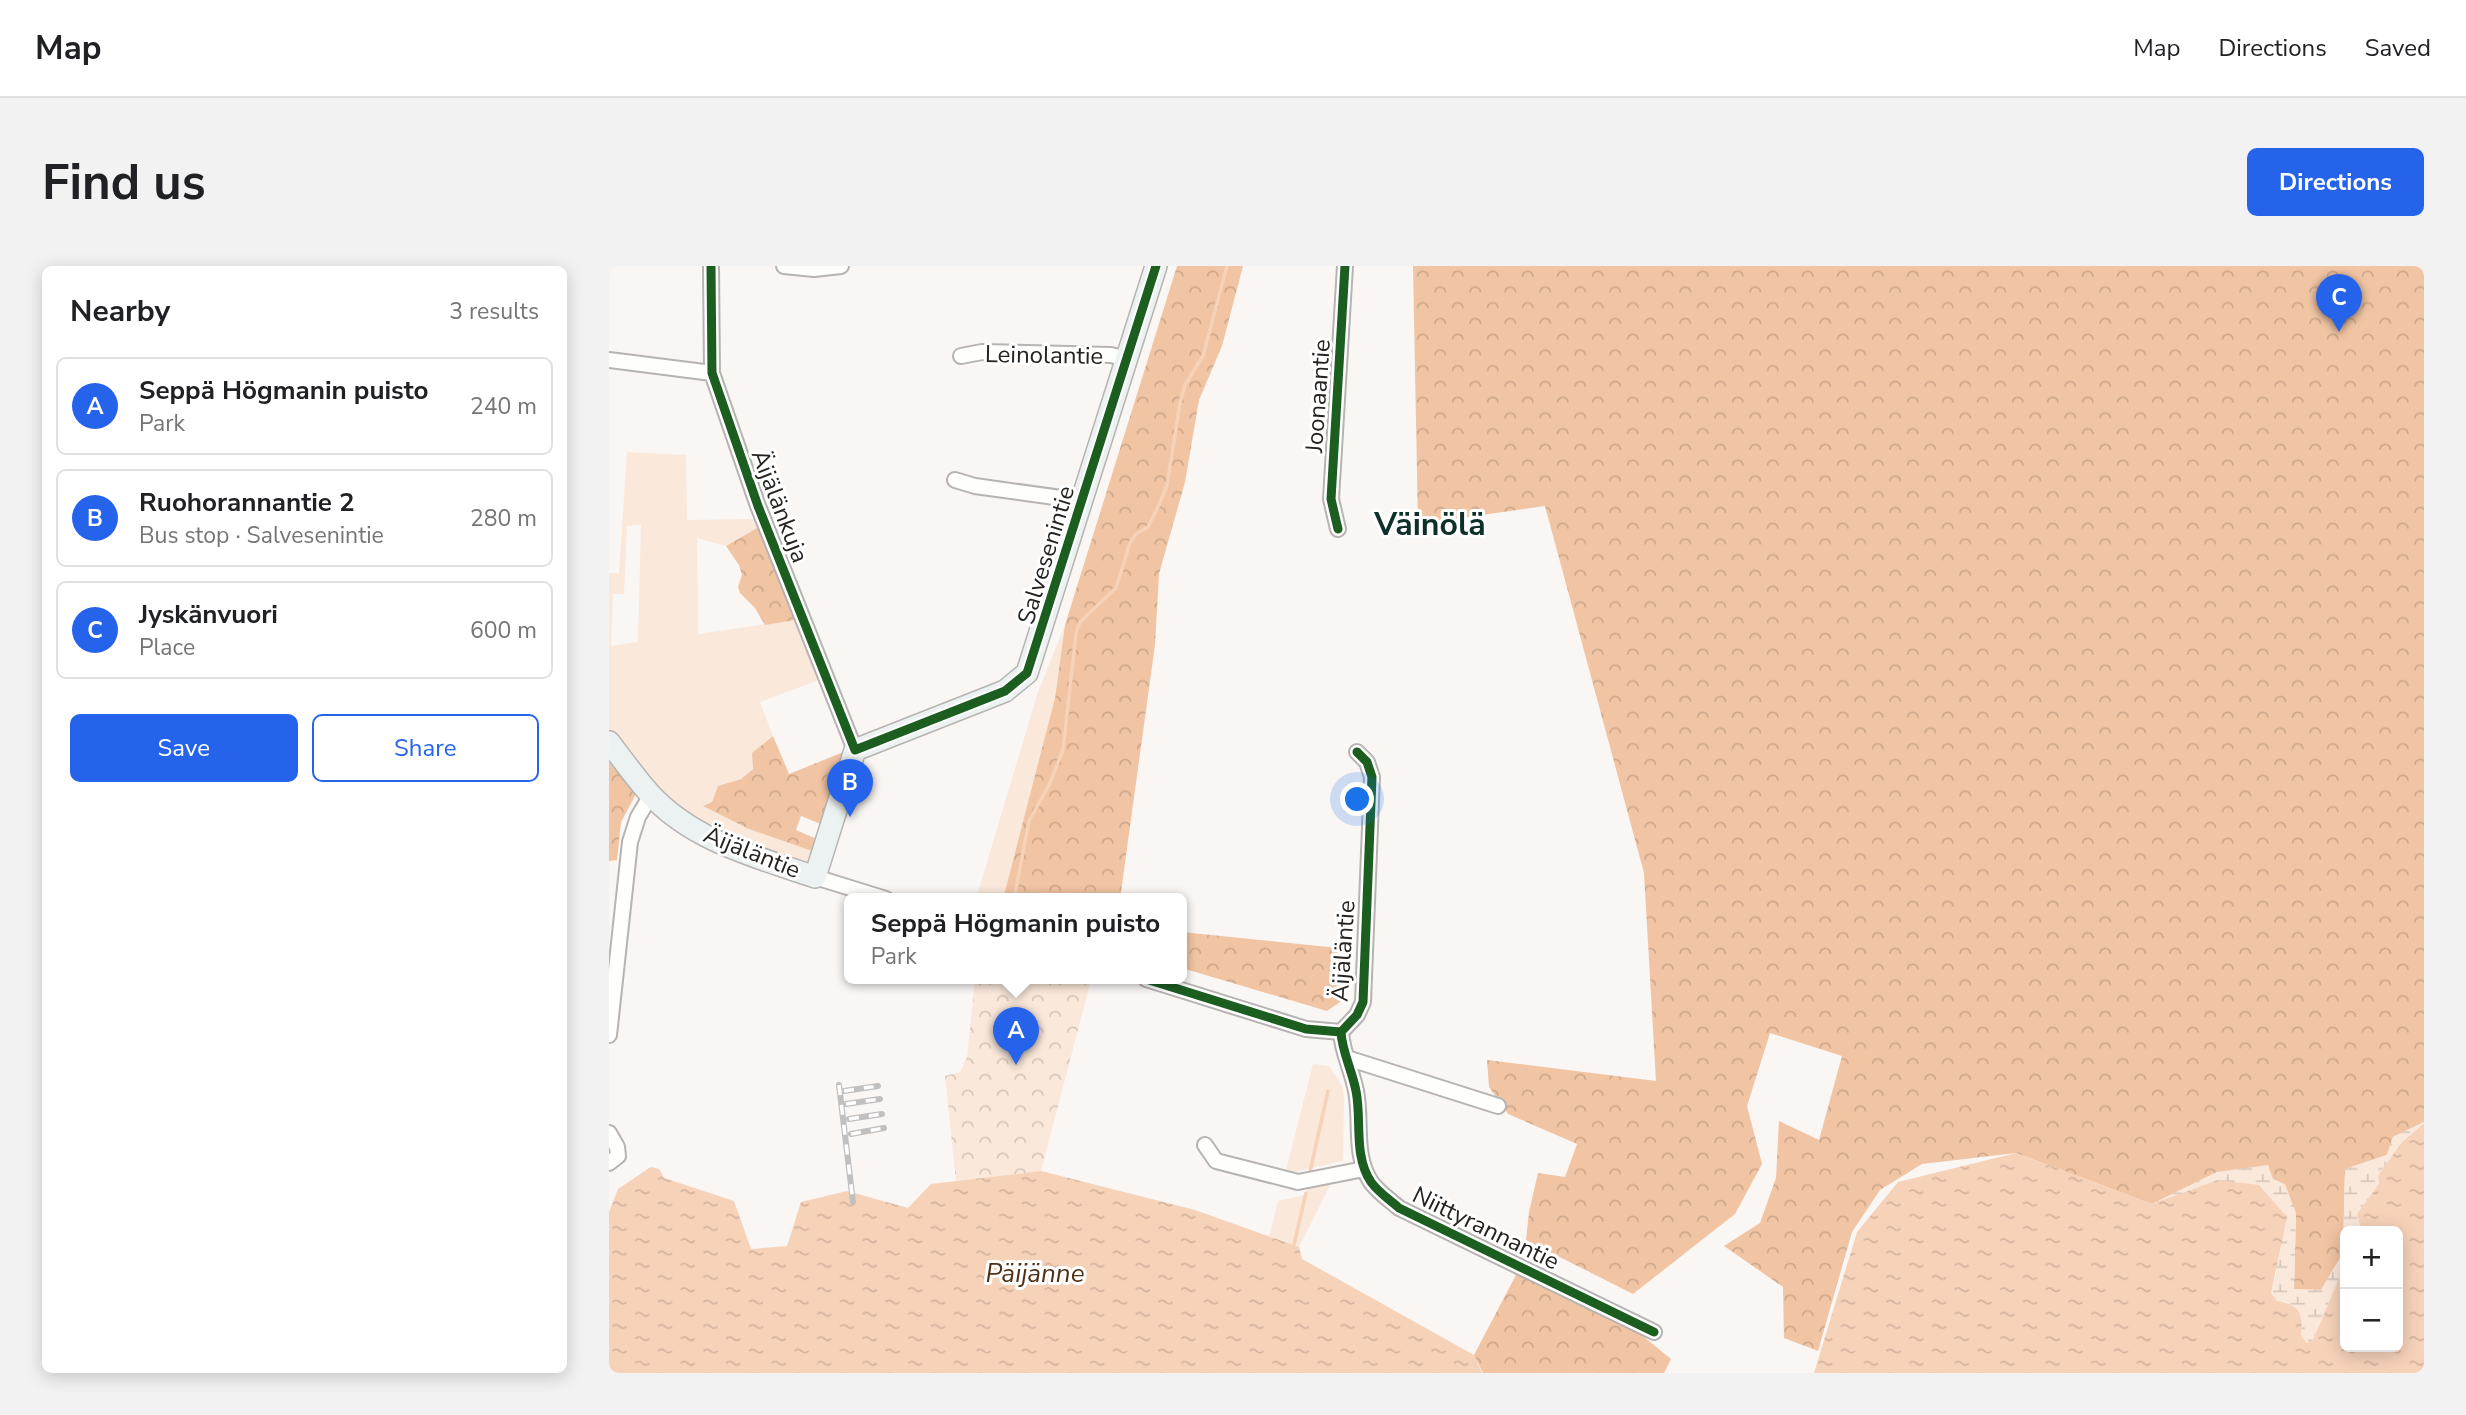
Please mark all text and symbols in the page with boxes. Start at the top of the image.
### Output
text: Map [35,26,102,71]
text: Map [2133,32,2180,64]
text: Directions [2218,32,2327,64]
text: Saved [2365,32,2431,64]
button: Directions [2247,148,2424,216]
text: Find us [42,149,206,216]
pin: C [2316,274,2362,332]
text: Nearby [70,291,170,332]
text: 3 results [449,296,539,327]
street label: Leinolantie [985,338,1103,372]
street label: Joonaantie [1298,338,1338,455]
text: Seppä Högmanin puisto [139,373,428,408]
text: A [86,391,104,422]
text: 240 m [470,391,537,422]
text: Park [139,408,185,439]
street label: Äijälänkuja [744,445,816,567]
street label: Salvesenintie [1010,482,1082,628]
text: Ruohorannantie 2 [139,485,355,520]
text: B [87,503,103,534]
text: 280 m [470,503,537,534]
district label: Väinölä [1373,503,1486,546]
text: Bus stop · Salvesenintie [139,520,384,551]
text: Jyskänvuori [139,597,278,632]
text: C [87,615,103,646]
text: 600 m [470,615,537,646]
text: Place [139,632,195,663]
button: Save [70,714,298,782]
button: Share [312,714,539,782]
pin: B [827,759,873,817]
your location [1340,782,1374,816]
street label: Äijäläntie [699,818,805,886]
popup [844,893,1187,984]
street label: Äijäläntie [1323,899,1363,1003]
text: Seppä Högmanin puisto [871,906,1160,941]
text: Park [871,941,917,972]
pin: A [993,1007,1039,1065]
street label: Niittyrannantie [1407,1179,1565,1277]
map controls [2340,1226,2403,1352]
button: + [2340,1226,2403,1289]
water label: Päijänne [986,1256,1085,1291]
button: − [2340,1289,2403,1352]

